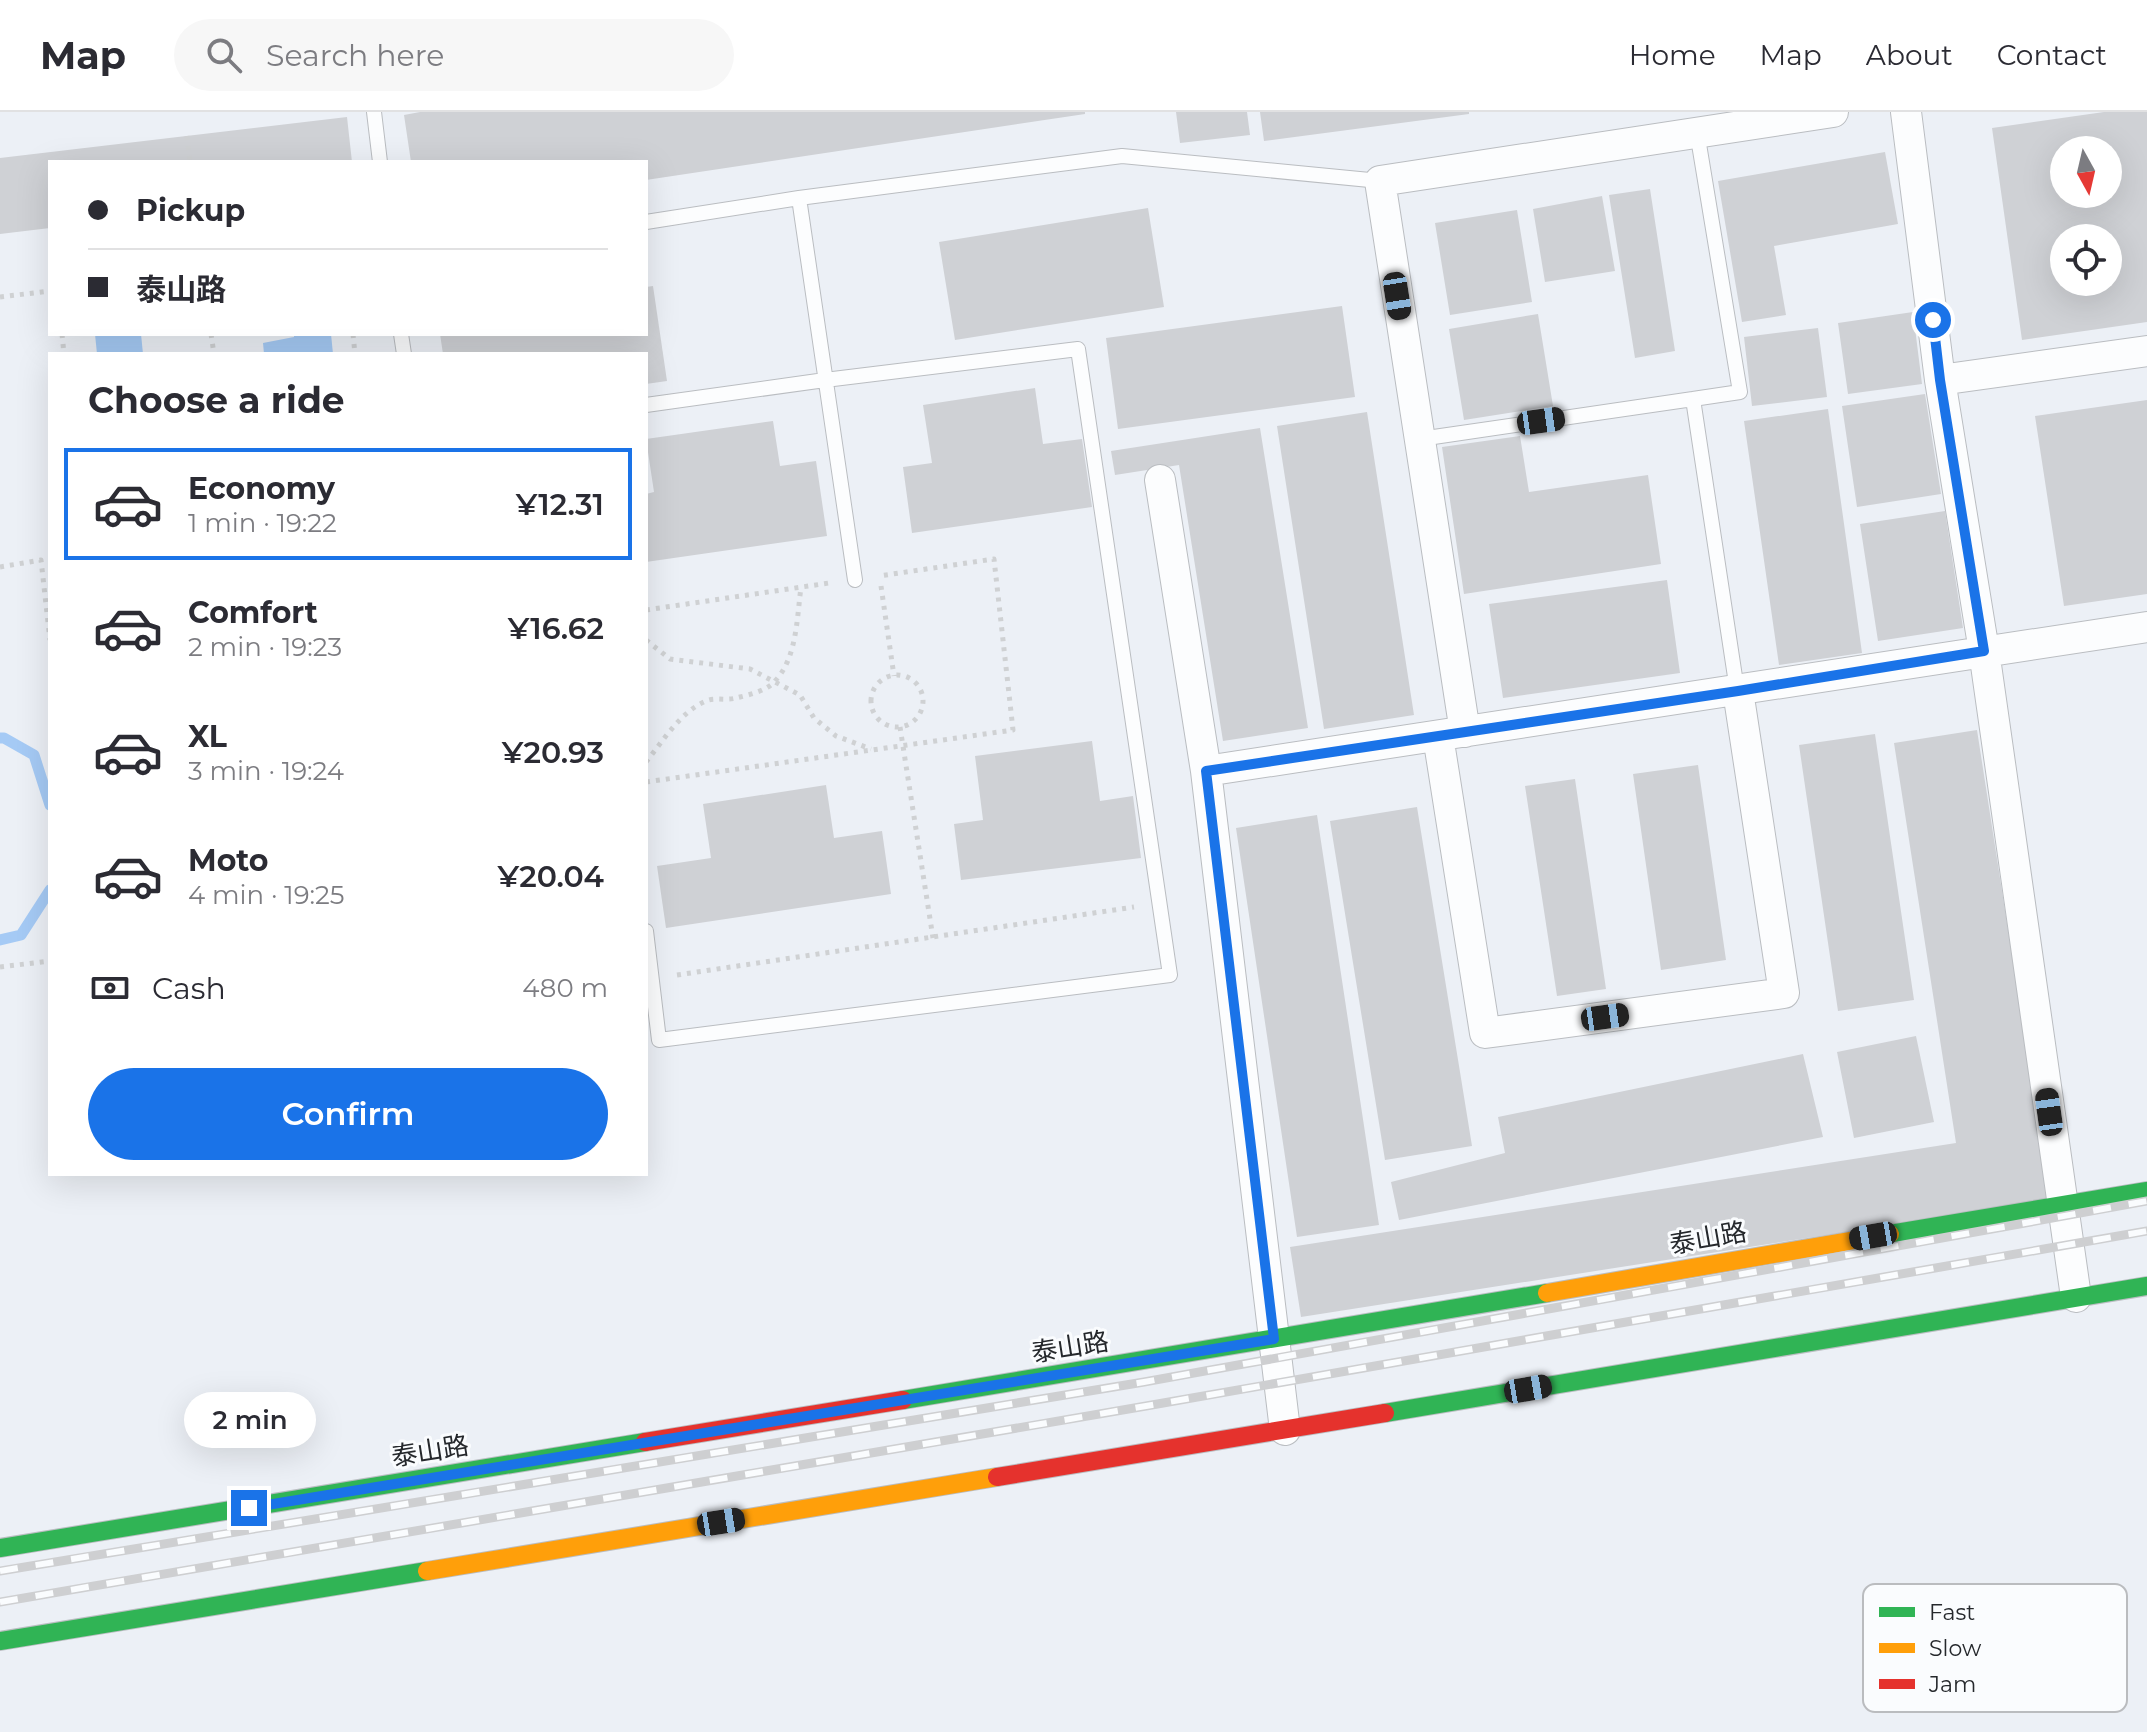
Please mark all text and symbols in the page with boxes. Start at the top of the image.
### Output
search box [174,19,734,91]
text: Map [40,32,126,79]
icon: search [202,33,246,77]
text: Search here [266,37,444,74]
text: Home [1629,38,1716,72]
text: Map [1760,38,1822,72]
text: About [1866,38,1953,72]
text: Contact [1997,38,2107,72]
north arrow [2050,136,2122,208]
map controls [2050,136,2122,296]
text: Pickup [136,192,245,229]
button: locate [2050,224,2122,296]
car [1381,270,1413,322]
text: 泰山路 [136,271,226,308]
route start [1915,302,1951,338]
text: Choose a ride [88,378,345,422]
car [1516,406,1566,436]
icon: car [92,468,164,540]
text: Economy [188,470,335,507]
text: ¥12.31 [516,486,604,523]
text: 1 min · 19:22 [188,507,337,539]
icon: car [92,592,164,664]
text: Comfort [188,594,318,631]
text: ¥16.62 [508,610,604,647]
text: 2 min · 19:23 [188,631,342,663]
icon: car [92,716,164,788]
text: XL [188,718,227,755]
text: ¥20.93 [502,734,604,771]
text: 3 min · 19:24 [188,755,344,787]
icon: car [92,840,164,912]
text: Moto [188,842,269,879]
text: ¥20.04 [498,858,604,895]
text: 4 min · 19:25 [188,879,345,911]
icon: cash [88,966,132,1010]
text: Cash [152,970,226,1007]
text: 480 m [522,972,608,1004]
car [1580,1002,1630,1032]
button: Confirm [88,1068,608,1160]
car [2034,1087,2064,1137]
street label: 泰山路 [1667,1215,1749,1261]
car [1847,1220,1899,1252]
street label: 泰山路 [1029,1325,1111,1369]
car [1502,1373,1554,1405]
callout: 2 min [183,1392,315,1448]
text: 2 min [212,1404,288,1436]
street label: 泰山路 [389,1429,471,1473]
route end [231,1490,267,1526]
car [695,1506,747,1538]
legend [1863,1584,2127,1712]
text: Fast [1929,1599,1975,1626]
text: Slow [1929,1635,1982,1662]
text: Jam [1928,1671,1976,1698]

